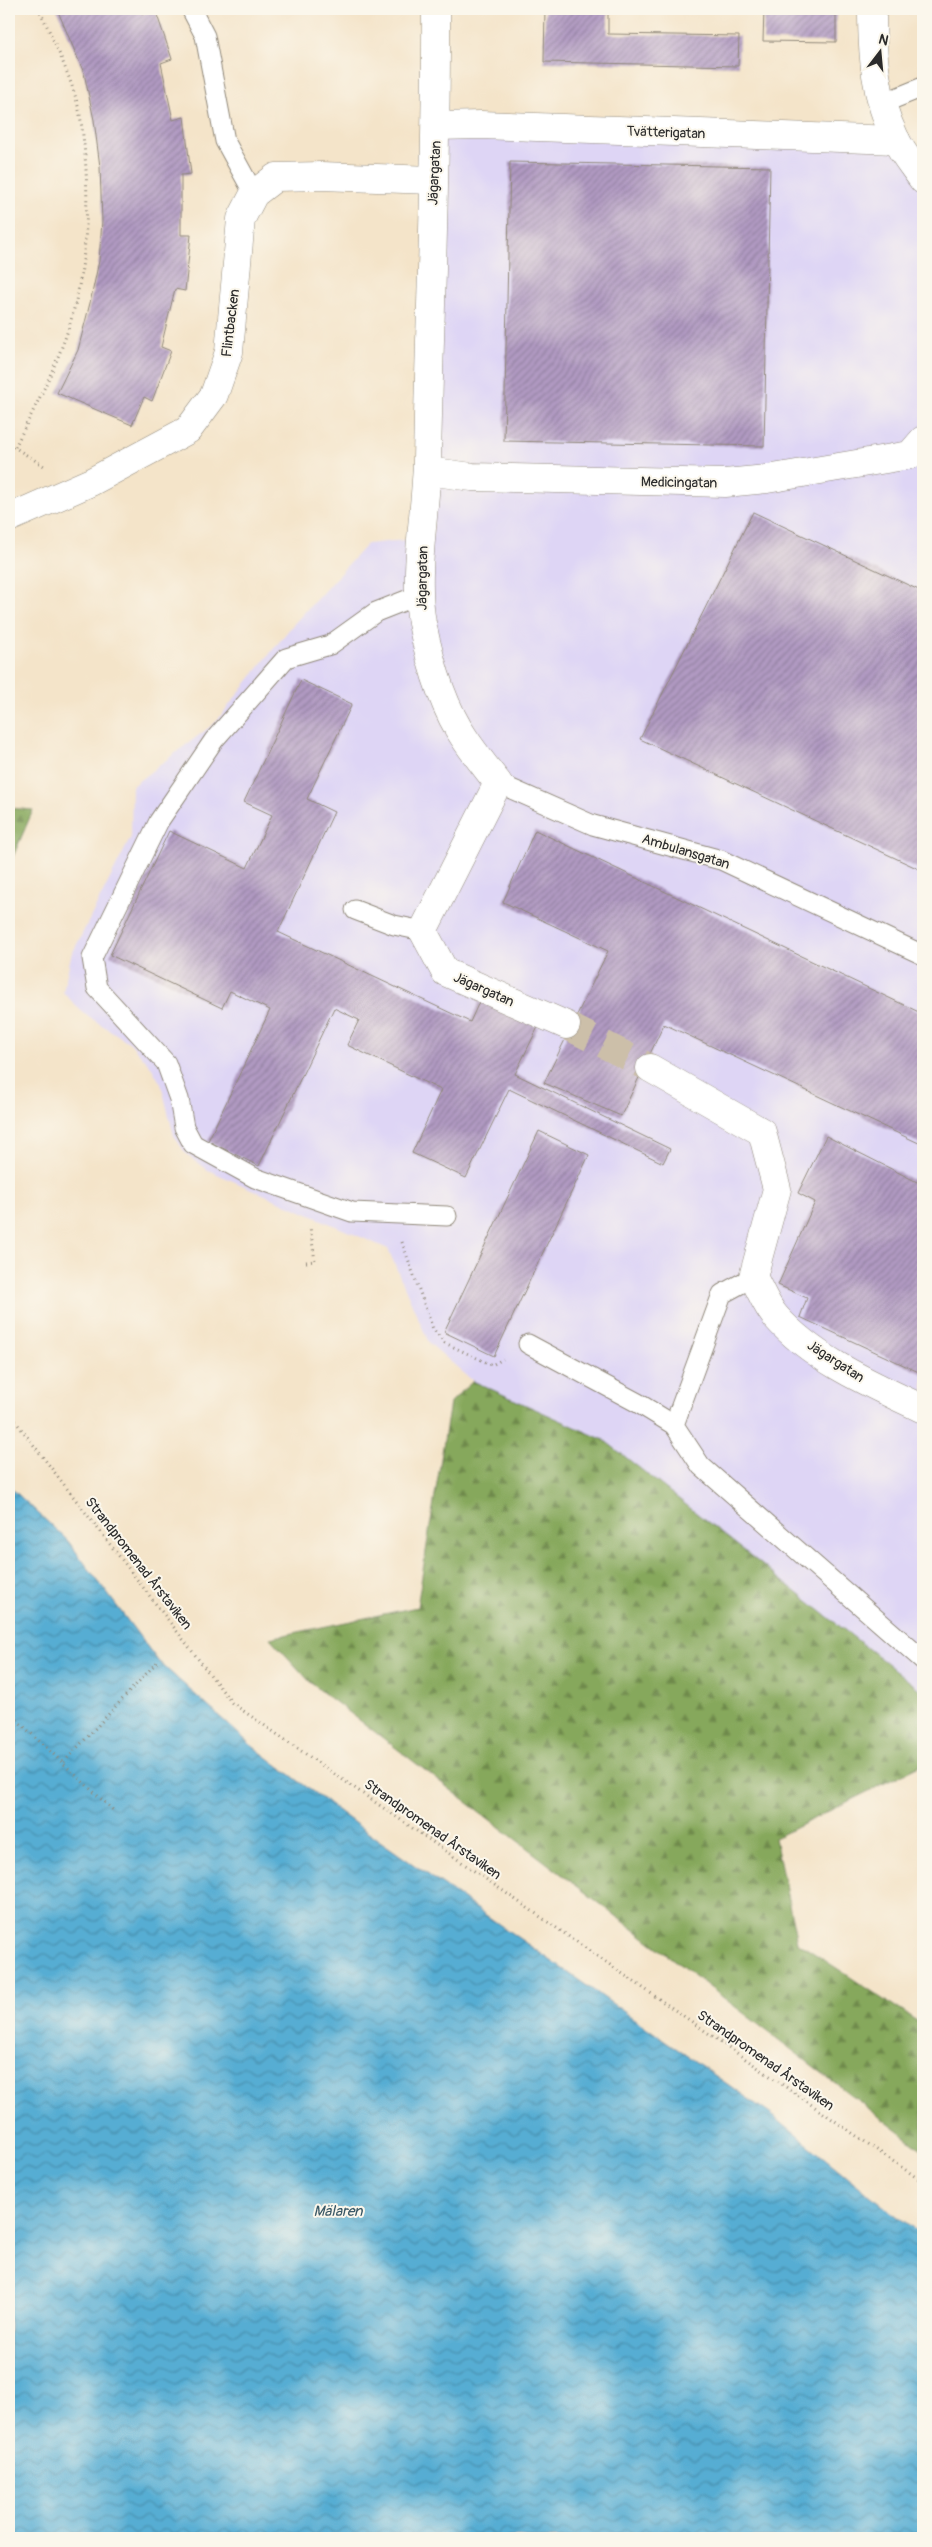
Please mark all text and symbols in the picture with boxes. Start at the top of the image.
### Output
north arrow [854,28,904,78]
text: N [877,31,890,49]
street label: Tvätterigatan [626,123,706,142]
street label: Jägargatan [424,140,445,206]
street label: Flintbacken [218,288,243,358]
street label: Medicingatan [641,473,717,492]
street label: Jägargatan [413,545,432,611]
street label: Ambulansgatan [640,830,732,873]
street label: Jägargatan [451,969,517,1010]
street label: Jägargatan [804,1337,868,1386]
street label: Strandpromenad Årstaviken [82,1492,197,1633]
street label: Strandpromenad Årstaviken [361,1774,506,1883]
street label: Strandpromenad Årstaviken [694,2005,839,2114]
water label: Mälaren [313,2202,364,2221]

